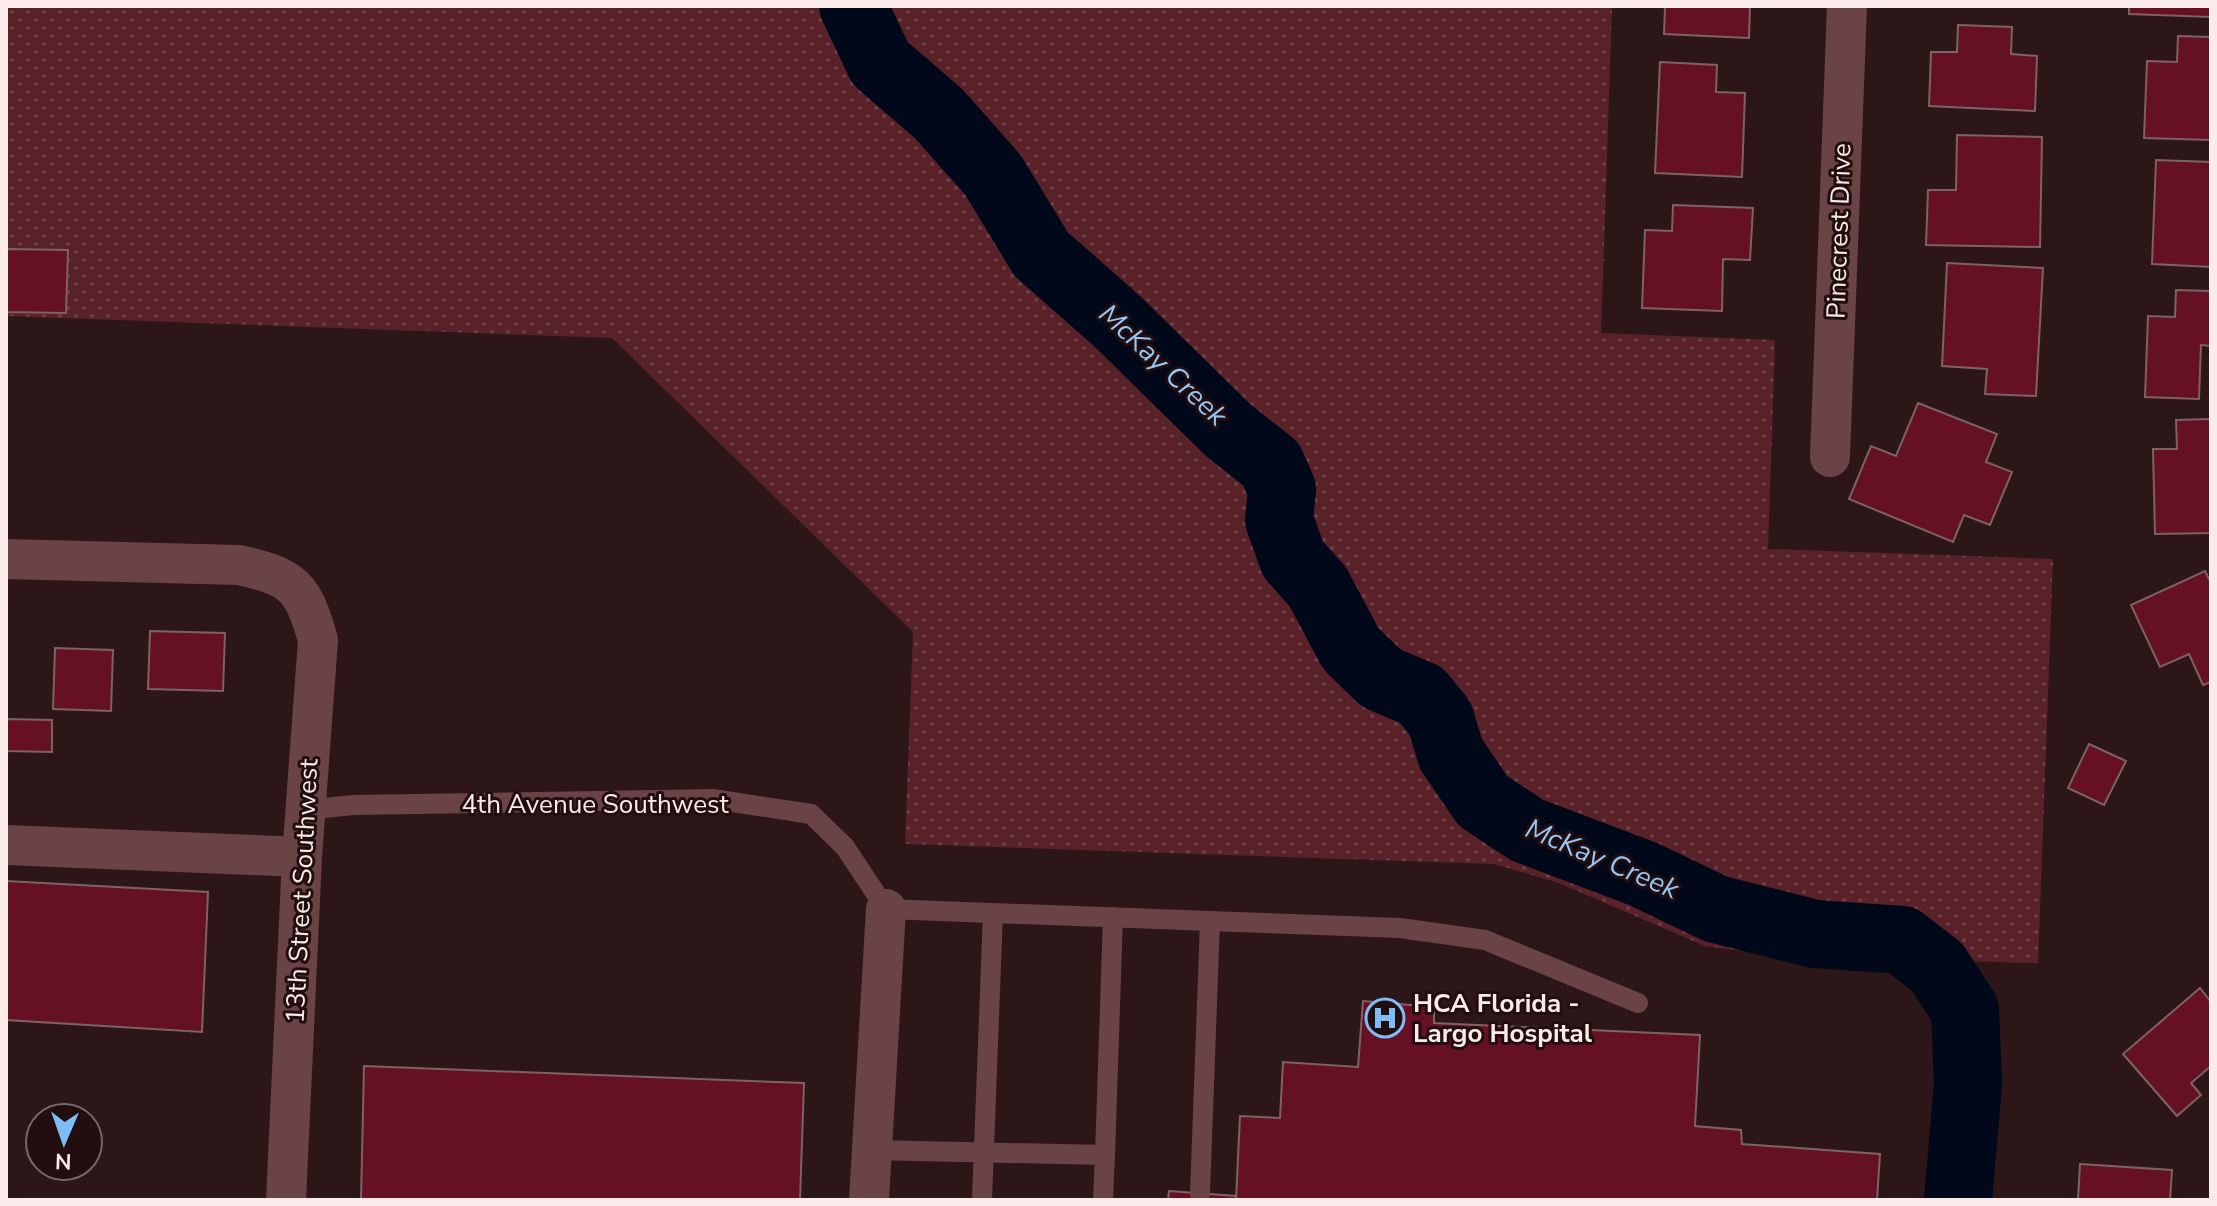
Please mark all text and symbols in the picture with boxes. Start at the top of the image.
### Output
street label: Pinecrest Drive [1818,142,1860,320]
water label: McKay Creek [1090,295,1236,435]
street label: 13th Street Southwest [278,757,326,1024]
street label: 4th Avenue Southwest [461,787,729,822]
water label: McKay Creek [1519,810,1685,909]
place label: HCA Florida - Largo Hospital [1413,986,1593,1051]
hospital icon: HCA Florida - Largo Hospital [1364,997,1406,1039]
north arrow [24,1102,104,1182]
text: N [55,1146,72,1176]

